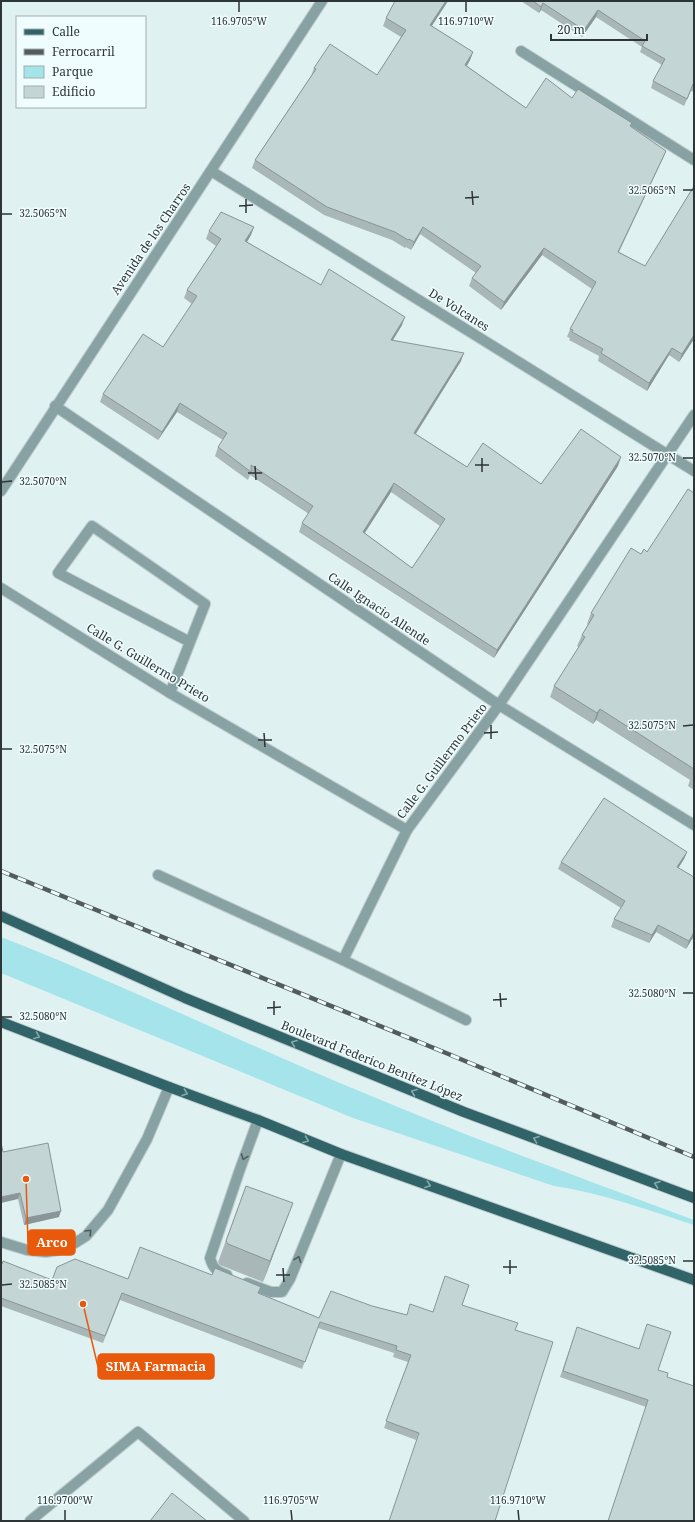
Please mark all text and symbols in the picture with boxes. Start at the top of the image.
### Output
text: 116.9705°W [211,14,268,28]
text: 116.9710°W [438,14,495,28]
legend [16,16,146,108]
scale bar [551,16,647,42]
text: 20 m [557,21,585,38]
text: Calle [52,23,80,40]
text: Ferrocarril [52,43,115,60]
text: Parque [52,63,93,80]
text: Edificio [52,83,95,100]
street label: Avenida de los Charros [107,179,194,298]
text: 32.5065°N [628,183,676,197]
text: 32.5065°N [19,206,67,220]
street label: De Volcanes [426,284,493,335]
text: 32.5070°N [628,450,676,464]
text: 32.5070°N [19,474,67,488]
street label: Calle Ignacio Allende [325,568,434,649]
street label: Calle G. Guillermo Prieto [83,619,213,706]
street label: Calle G. Guillermo Prieto [392,699,491,822]
text: 32.5075°N [628,718,676,732]
text: 32.5075°N [19,742,67,756]
text: 32.5080°N [628,986,676,1000]
text: 32.5080°N [19,1009,67,1023]
street label: Boulevard Federico Benítez López [279,1016,466,1105]
one-way arrow [34,1032,41,1040]
one-way arrow [291,1040,299,1048]
one-way arrow [181,1089,188,1097]
one-way arrow [411,1089,418,1097]
one-way arrow [303,1135,310,1143]
one-way arrow [532,1136,539,1144]
one-way arrow [241,1153,249,1160]
one-way arrow [424,1180,431,1188]
one-way arrow [654,1181,661,1189]
one-way arrow [84,1229,92,1237]
callout: Arco [28,1230,75,1255]
text: Arco [36,1233,68,1251]
text: 32.5085°N [628,1253,676,1267]
one-way arrow [293,1256,301,1264]
text: 32.5085°N [19,1277,67,1291]
callout: SIMA Farmacia [98,1354,214,1379]
text: SIMA Farmacia [106,1357,206,1375]
text: 116.9700°W [37,1493,94,1507]
text: 116.9705°W [263,1493,320,1507]
text: 116.9710°W [490,1493,547,1507]

